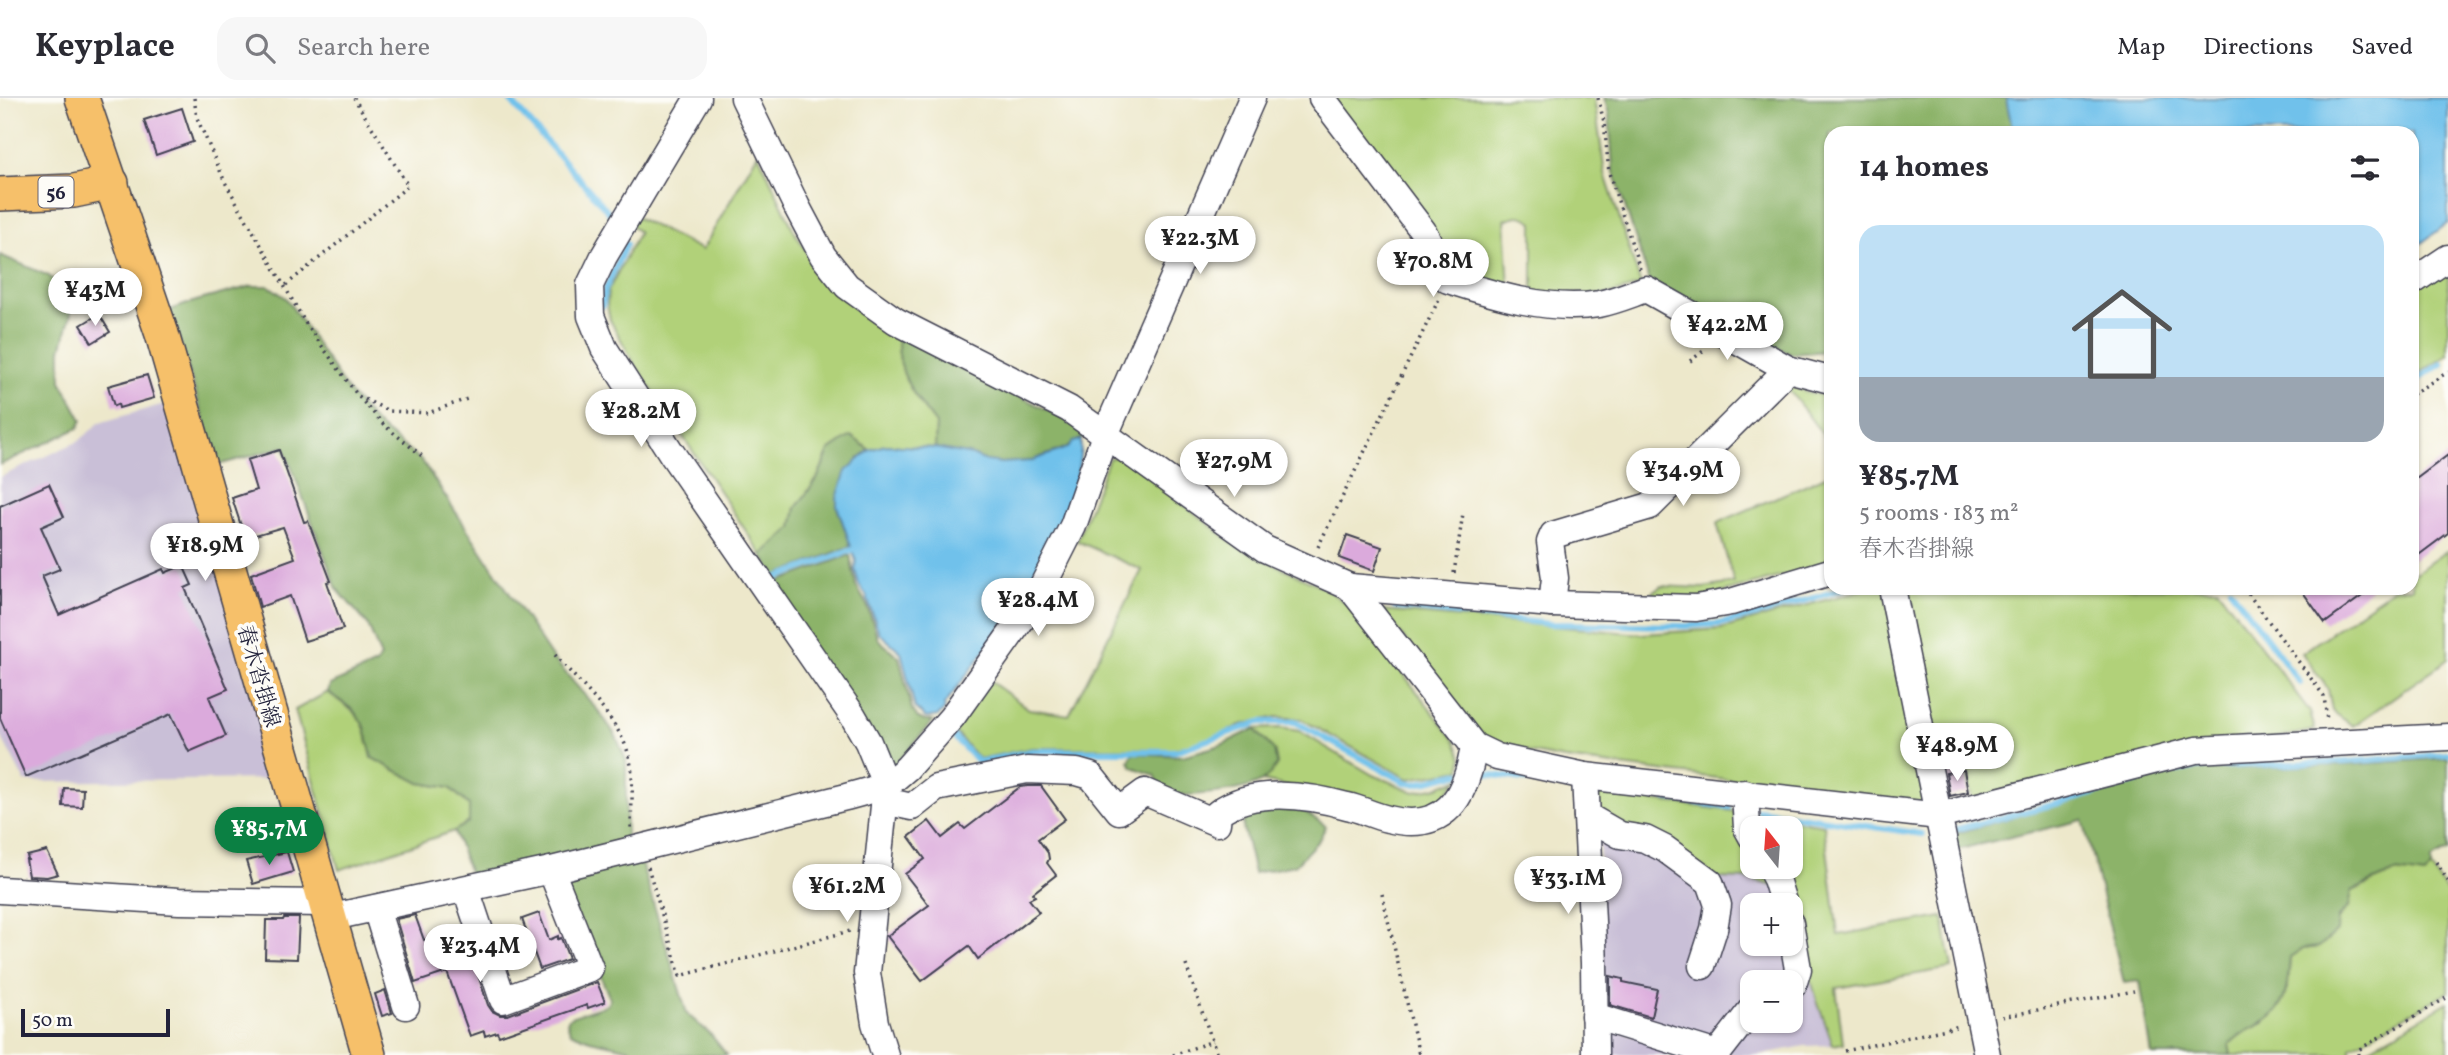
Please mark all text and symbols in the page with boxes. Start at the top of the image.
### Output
search box [217,17,707,80]
text: Keyplace [35,25,175,71]
icon: search [241,29,279,67]
text: Search here [297,30,430,66]
text: Map [2117,31,2165,65]
text: Directions [2203,31,2313,65]
text: Saved [2351,31,2413,65]
text: 14 homes [1859,147,1989,189]
icon: filters [2346,149,2384,187]
road number: 56 [38,176,74,208]
pin: ¥22.3M [1143,216,1257,276]
text: ¥22.3M [1161,223,1239,255]
pin: ¥70.8M [1376,240,1490,299]
text: ¥70.8M [1393,246,1473,278]
pin: ¥43M [54,268,136,328]
icon: home [2059,271,2185,397]
text: ¥43M [64,275,126,307]
pin: ¥42.2M [1670,302,1784,362]
text: ¥42.2M [1686,309,1768,341]
pin: ¥28.2M [584,390,698,449]
text: ¥28.2M [601,396,681,428]
pin: ¥27.9M [1177,440,1291,499]
text: ¥27.9M [1196,446,1272,478]
pin: ¥34.9M [1626,448,1740,508]
text: ¥34.9M [1642,455,1724,487]
text: ¥85.7M [1859,456,1959,498]
text: 5 rooms · 183 m² [1859,498,2019,530]
pin: ¥18.9M [148,524,262,583]
text: ¥18.9M [166,530,244,562]
text: 春木沓掛線 [1859,534,1974,566]
pin: ¥28.4M [981,578,1095,638]
text: ¥28.4M [997,585,1079,617]
street label: 春木沓掛線 [229,622,286,731]
pin: ¥48.9M [1900,724,2014,783]
text: ¥48.9M [1916,730,1998,762]
pin: ¥85.7M [212,808,326,867]
text: ¥85.7M [231,814,307,846]
north arrow [1740,816,1802,878]
map controls [1740,816,1803,1033]
pin: ¥33.1M [1511,856,1625,916]
text: ¥33.1M [1530,863,1606,895]
pin: ¥61.2M [790,864,904,924]
text: ¥61.2M [808,871,886,903]
button: + [1740,893,1803,956]
pin: ¥23.4M [423,924,537,984]
text: ¥23.4M [440,931,520,963]
button: − [1740,970,1803,1033]
scale bar [21,1006,170,1038]
text: 50 m [32,1008,73,1034]

